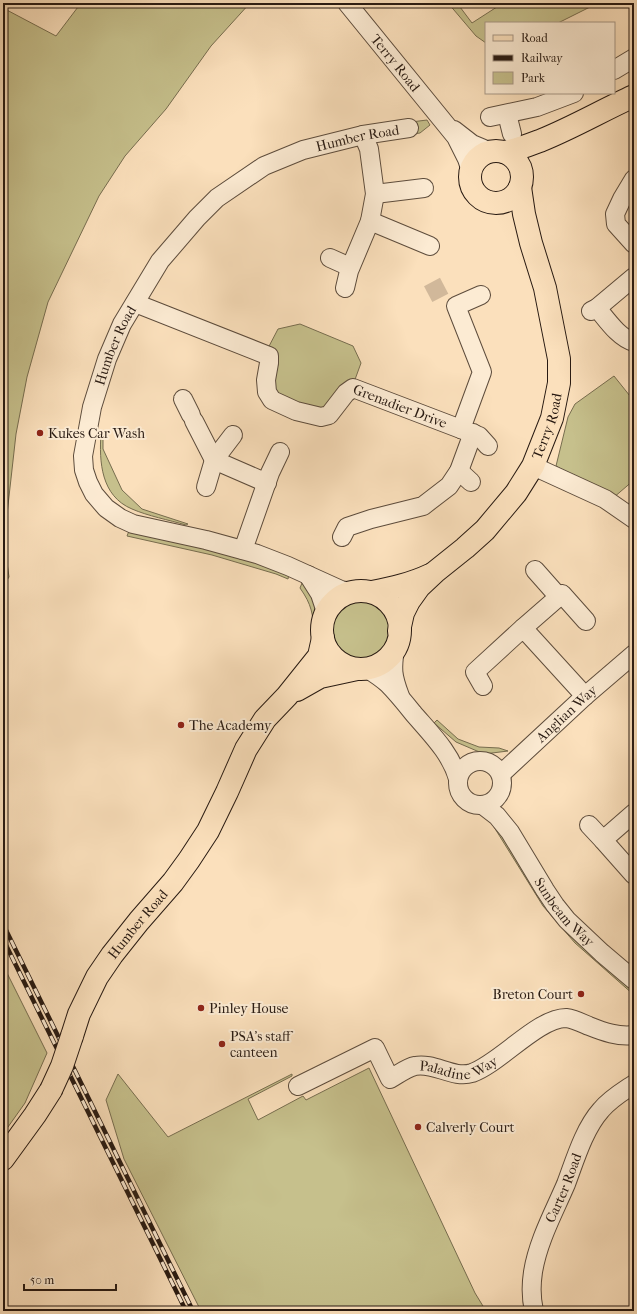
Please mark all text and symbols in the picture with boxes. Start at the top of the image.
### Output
legend [485,22,615,94]
street label: Terry Road [367,31,424,95]
text: Road [521,31,548,45]
text: Railway [521,51,563,65]
text: Park [521,71,546,85]
street label: Humber Road [314,121,401,155]
street label: Humber Road [91,302,140,387]
street label: Grenadier Drive [351,380,450,432]
street label: Terry Road [528,391,565,462]
place label: Kukes Car Wash [48,425,145,442]
marker: Kukes Car Wash [35,428,45,438]
street label: Anglian Way [532,681,601,747]
place label: The Academy [189,717,272,734]
marker: The Academy [176,720,186,730]
street label: Sunbeam Way [531,874,598,950]
street label: Humber Road [104,886,171,962]
place label: Breton Court [493,986,573,1003]
marker: Breton Court [576,989,586,999]
place label: Pinley House [209,1000,289,1017]
marker: Pinley House [196,1003,206,1013]
place label: PSA's staff canteen [230,1028,294,1061]
marker: PSA's staff canteen [217,1039,227,1049]
street label: Paladine Way [419,1052,501,1083]
place label: Calverly Court [426,1119,515,1136]
marker: Calverly Court [413,1122,423,1132]
street label: Carter Road [541,1150,585,1225]
scale bar [24,1266,116,1292]
text: 50 m [30,1273,54,1287]

